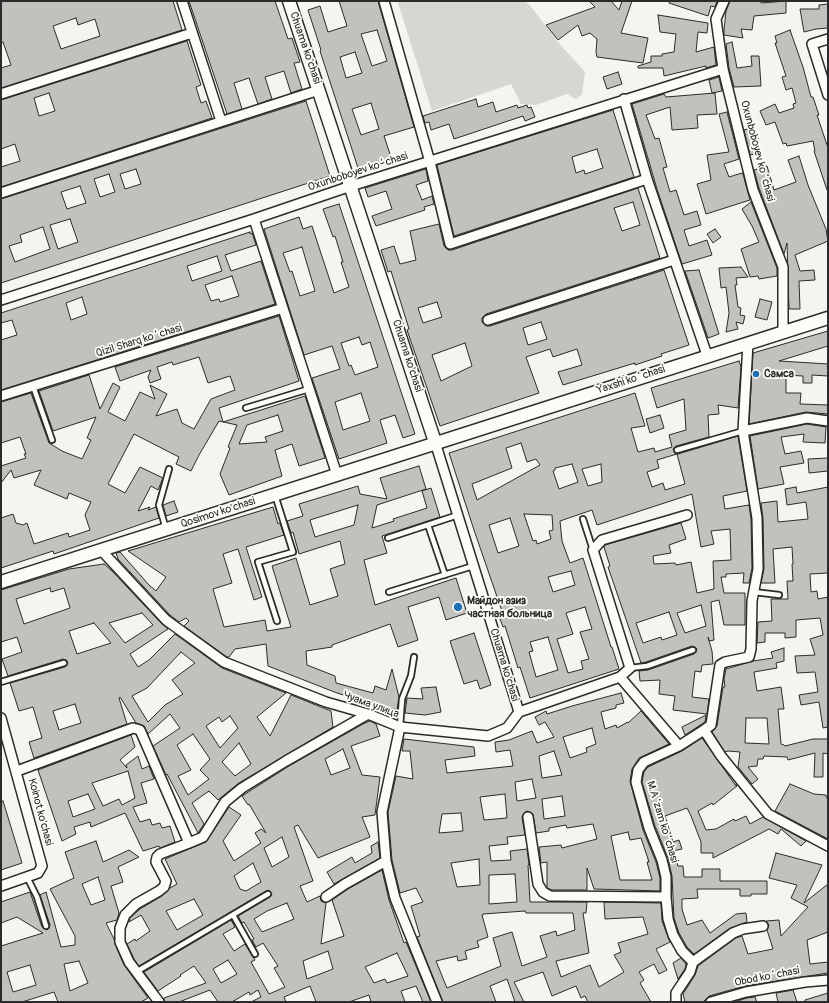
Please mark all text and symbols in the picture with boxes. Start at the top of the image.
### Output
street label: Chuama ko'chasi [287,10,323,86]
street label: Oxunboboyev koʻchasi [737,99,777,203]
street label: Oxunboboyev koʻchasi [306,150,410,194]
street label: Chuama ko'chasi [389,318,425,394]
street label: Qizil Sharq koʻchasi [94,322,184,360]
street label: Yaxshi koʻchasi [595,363,667,397]
place label: Самса [764,367,794,381]
marker: Самса [751,369,761,379]
street label: Qosimov ko'chasi [179,495,257,531]
place label: Майдон азиз частная больница [467,594,552,620]
marker: Майдон азиз частная больница [452,601,464,613]
street label: Chuama ko'chasi [487,627,521,703]
street label: Чуама улица [341,689,401,721]
street label: Koinot ko'chasi [25,777,55,847]
street label: M.Aʻzam koʻchasi [643,780,681,864]
street label: Obod koʻchasi [733,964,801,990]

